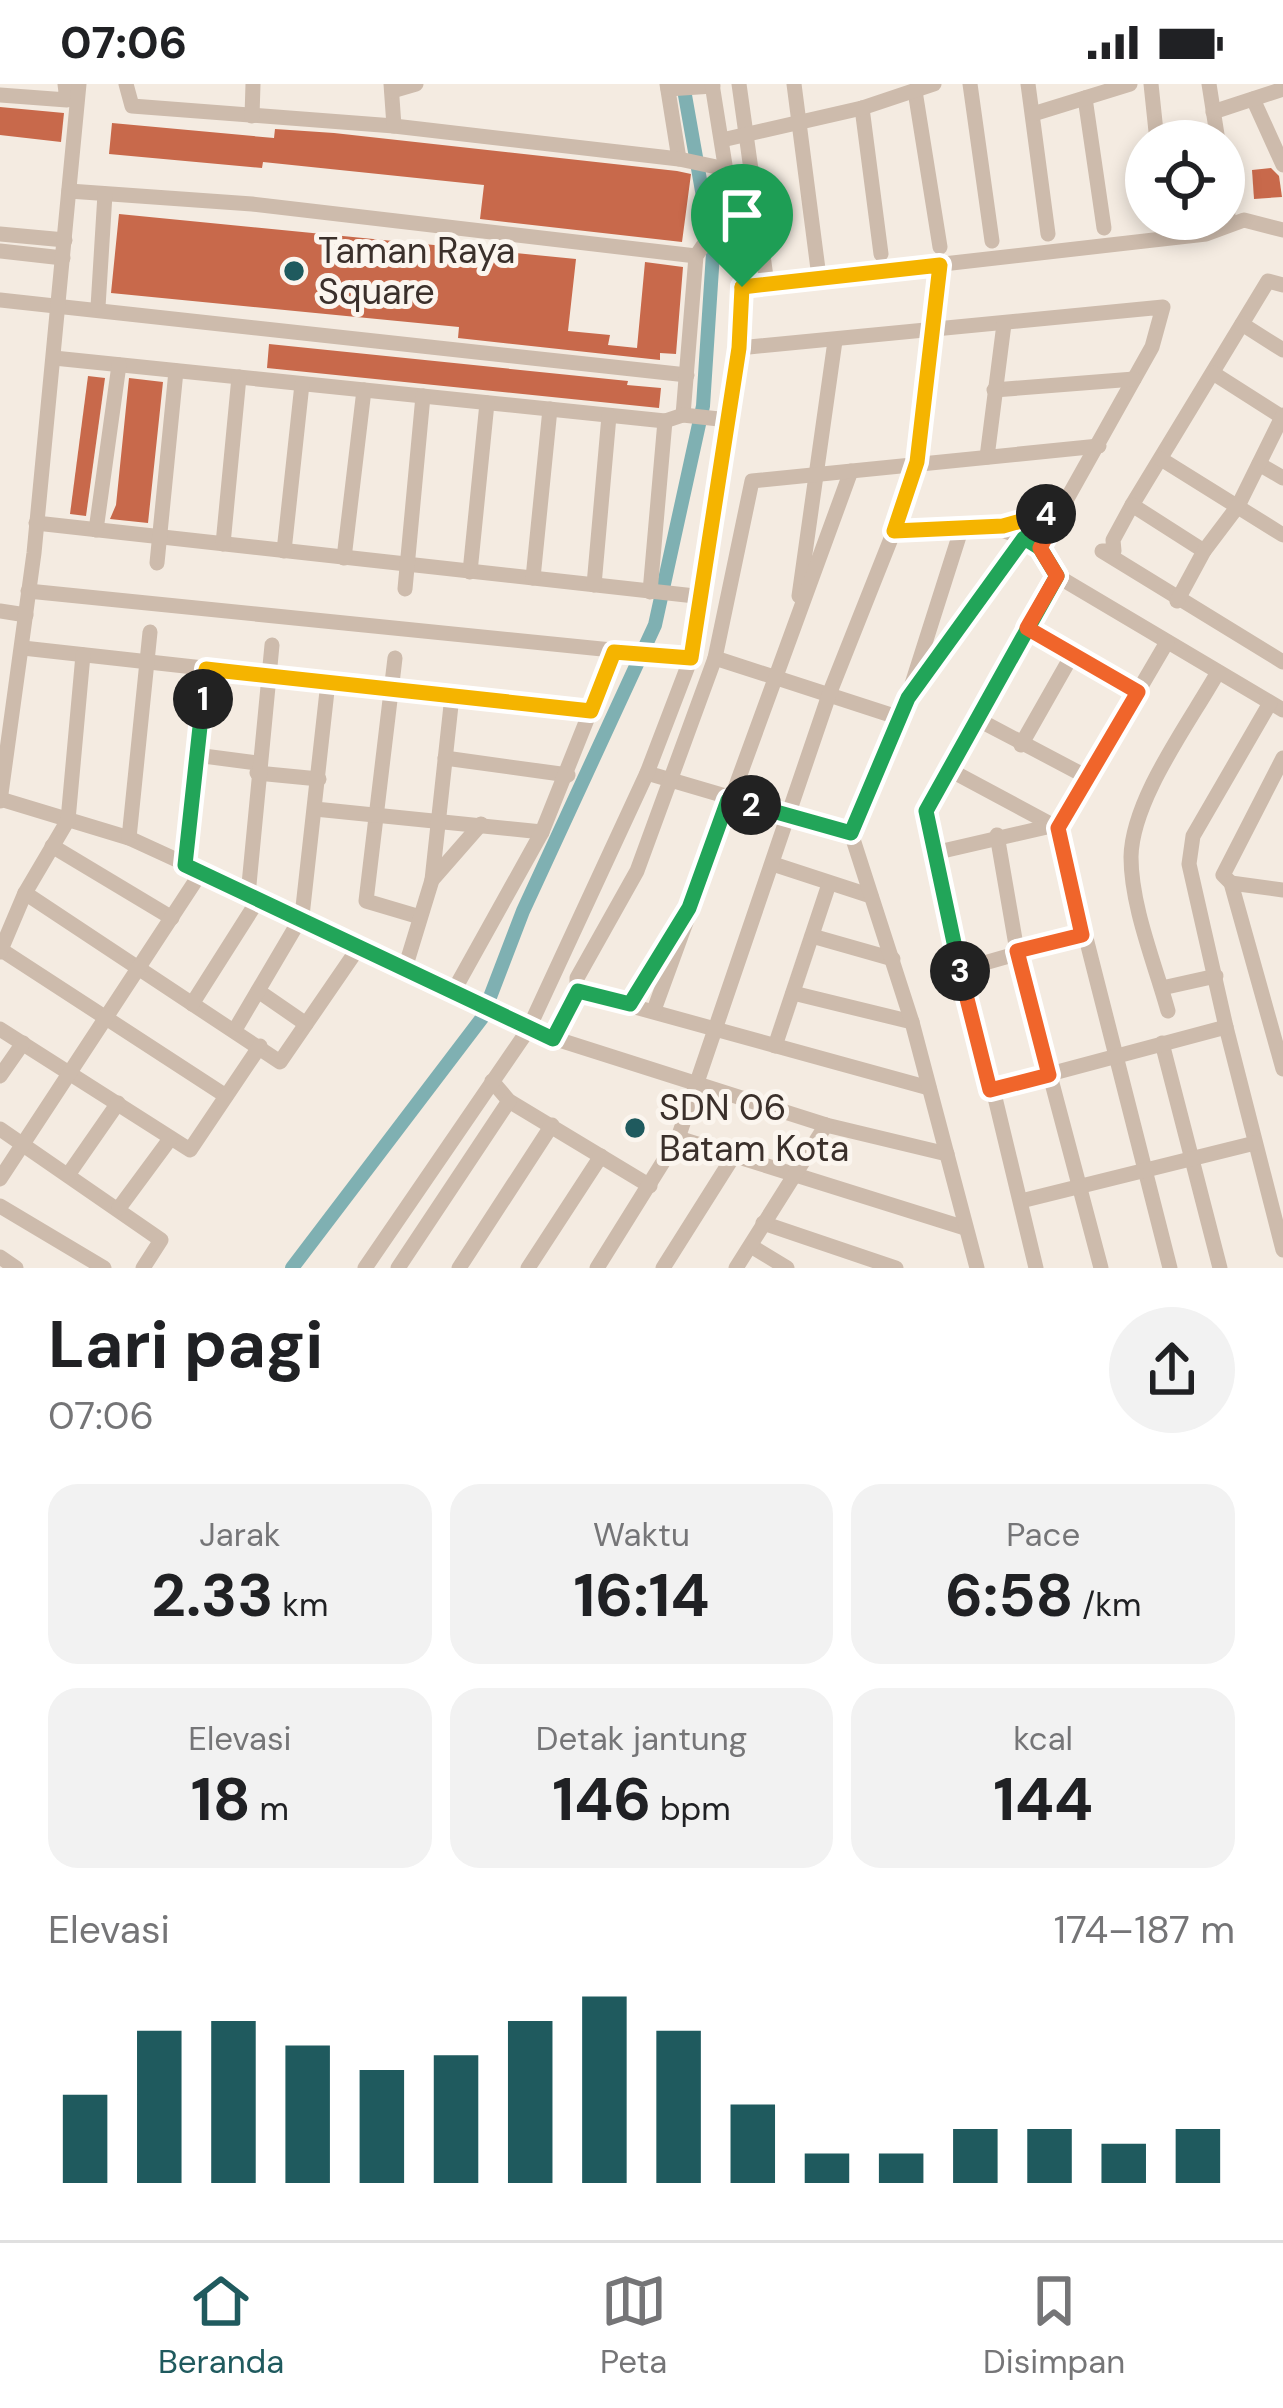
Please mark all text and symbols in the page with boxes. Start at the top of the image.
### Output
text: 07:06 [60,13,187,72]
map controls [1125,120,1245,240]
button: locate [1125,120,1245,240]
pin [691,164,793,287]
icon: arrive [709,182,775,248]
place label: Taman Raya Square [318,227,515,315]
marker: Taman Raya Square [281,258,307,284]
pin: 4 [1016,484,1076,544]
text: 4 [1035,492,1057,535]
pin: 1 [173,669,233,729]
text: 1 [197,677,209,720]
pin: 2 [721,775,781,835]
text: 2 [741,783,761,826]
pin: 3 [930,941,990,1001]
text: 3 [950,949,970,992]
place label: SDN 06 Batam Kota [659,1084,849,1172]
marker: SDN 06 Batam Kota [622,1115,648,1141]
text: Lari pagi [48,1302,323,1387]
button: share [1109,1307,1235,1433]
text: 07:06 [48,1390,154,1441]
text: Jarak [199,1513,280,1556]
text: Waktu [593,1513,690,1556]
text: Pace [1006,1513,1080,1556]
text: 2.33 [151,1556,273,1635]
text: 16:14 [574,1556,709,1635]
text: 6:58 [945,1556,1074,1635]
text: km [273,1583,328,1626]
text: /km [1074,1583,1141,1626]
text: Elevasi [188,1717,291,1760]
text: Detak jantung [536,1717,747,1760]
text: kcal [1013,1717,1073,1760]
text: 18 [191,1760,251,1839]
text: 146 [552,1760,651,1839]
text: 144 [993,1760,1093,1839]
text: m [251,1787,289,1830]
text: bpm [651,1787,731,1830]
text: Elevasi [48,1904,170,1955]
text: 174–187 m [1054,1904,1235,1955]
tab: Beranda [158,2268,284,2383]
tab: Peta [600,2268,667,2383]
tab: Disimpan [983,2268,1125,2383]

